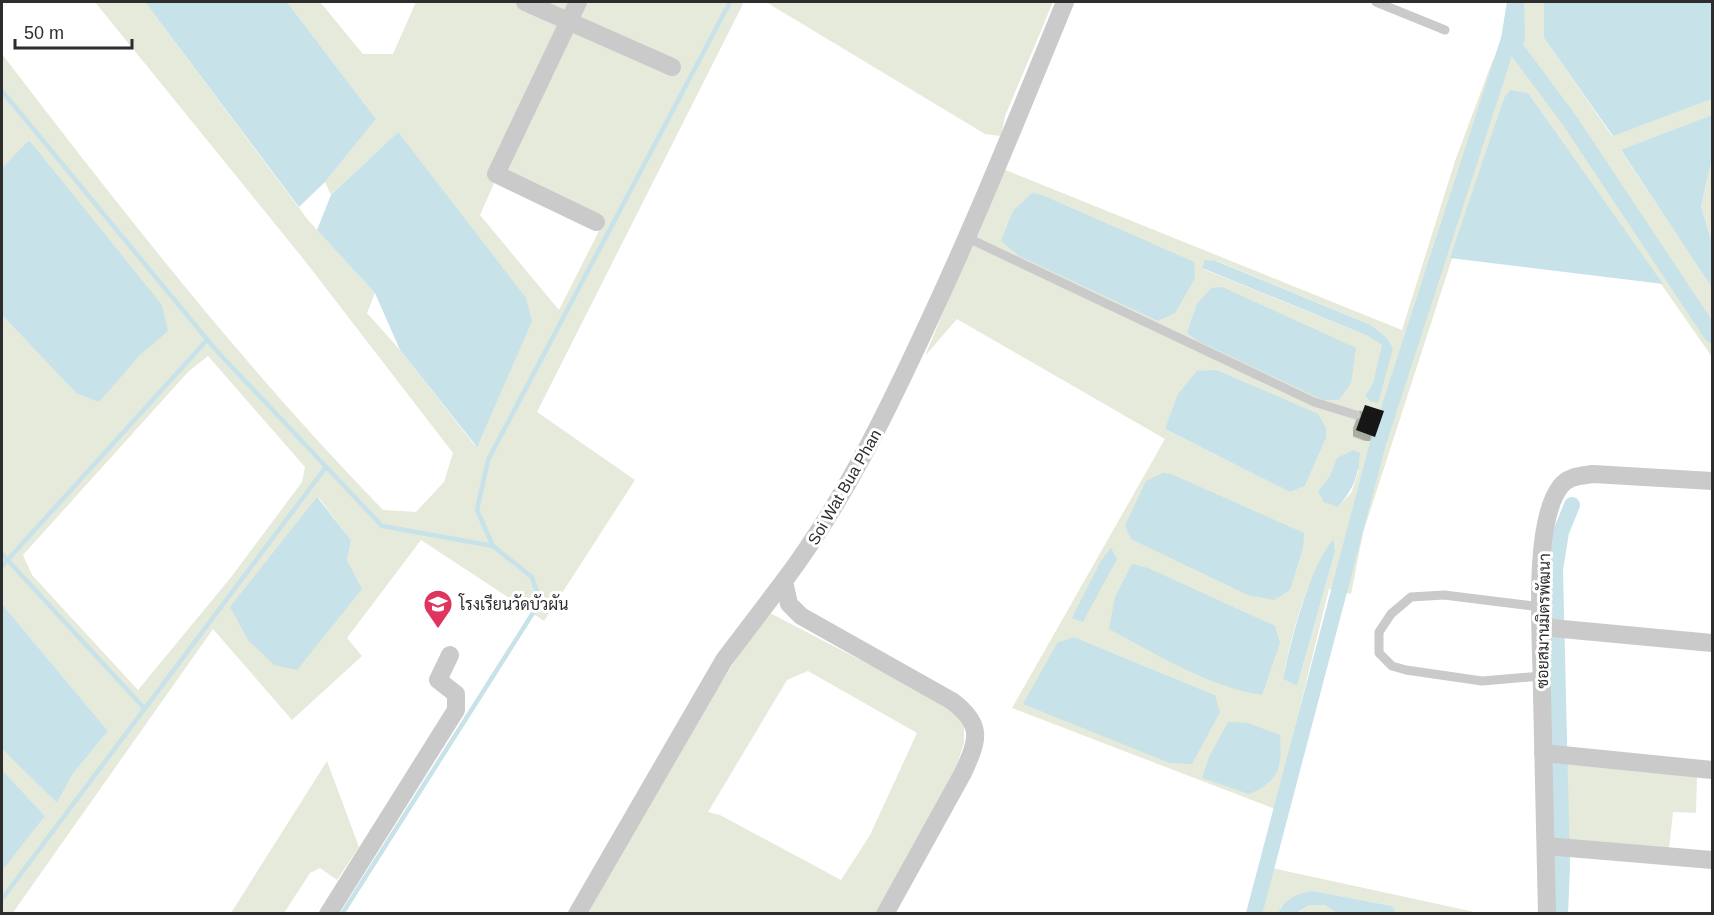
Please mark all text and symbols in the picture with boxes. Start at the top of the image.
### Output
scale bar [15,12,132,50]
text: 50 m [24,23,64,43]
street label: Soi Wat Bua Phan [805,427,884,548]
street label: ซอยสมานมิตรพัฒนา [1532,553,1553,689]
school or university icon: โรงเรียนวัดบัวผัน [422,588,454,630]
place label: โรงเรียนวัดบัวผัน [458,593,568,613]

